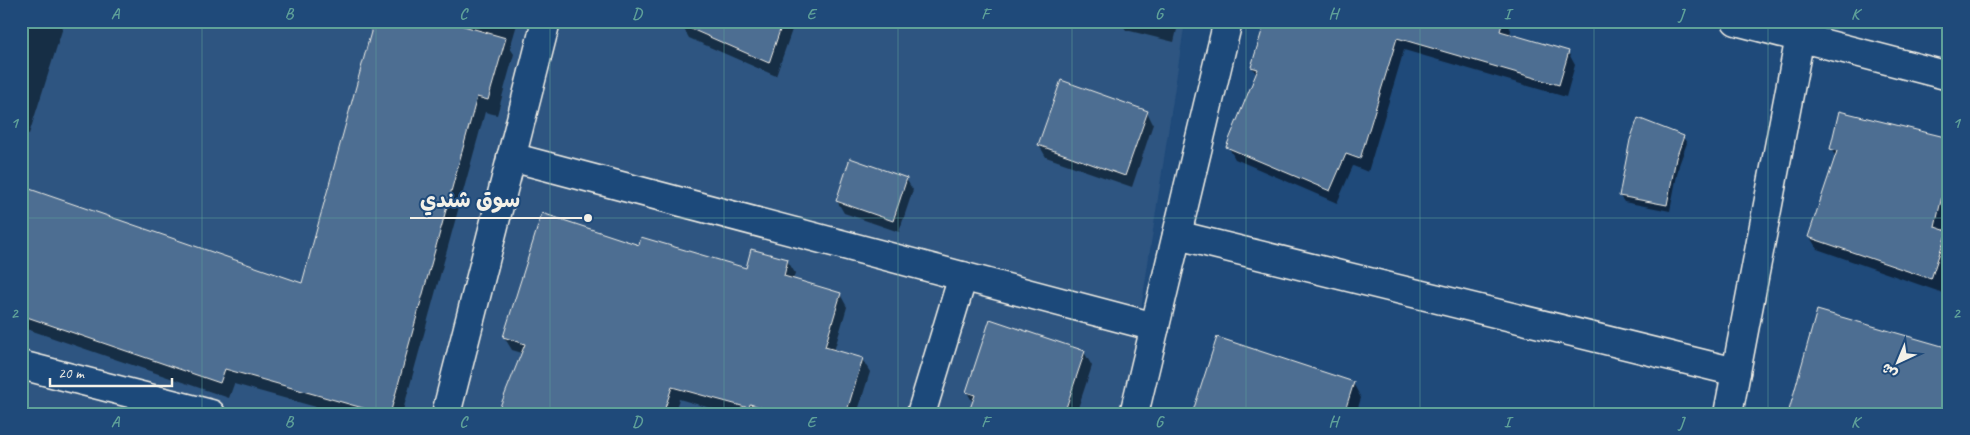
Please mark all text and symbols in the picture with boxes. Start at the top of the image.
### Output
text: A [111,4,121,24]
text: B [285,4,295,24]
text: C [459,4,469,24]
text: D [632,4,643,24]
text: E [807,4,818,24]
text: F [981,4,992,24]
text: G [1155,4,1165,24]
text: H [1328,4,1340,24]
text: I [1504,4,1514,24]
text: J [1677,4,1686,24]
text: K [1851,4,1863,24]
text: 1 [10,113,19,133]
text: 1 [1952,113,1961,133]
callout: سوق شندي [410,181,530,218]
text: سوق شندي [420,186,520,216]
text: 2 [10,303,19,323]
text: 2 [1952,303,1961,323]
north arrow [1872,338,1922,388]
scale bar [50,355,172,387]
text: ش [1878,360,1901,382]
text: 20 m [58,364,85,383]
text: A [111,412,121,432]
text: B [285,412,295,432]
text: C [459,412,469,432]
text: D [632,412,643,432]
text: E [807,412,818,432]
text: F [981,412,992,432]
text: G [1155,412,1165,432]
text: H [1328,412,1340,432]
text: I [1504,412,1514,432]
text: J [1677,412,1686,432]
text: K [1851,412,1863,432]

